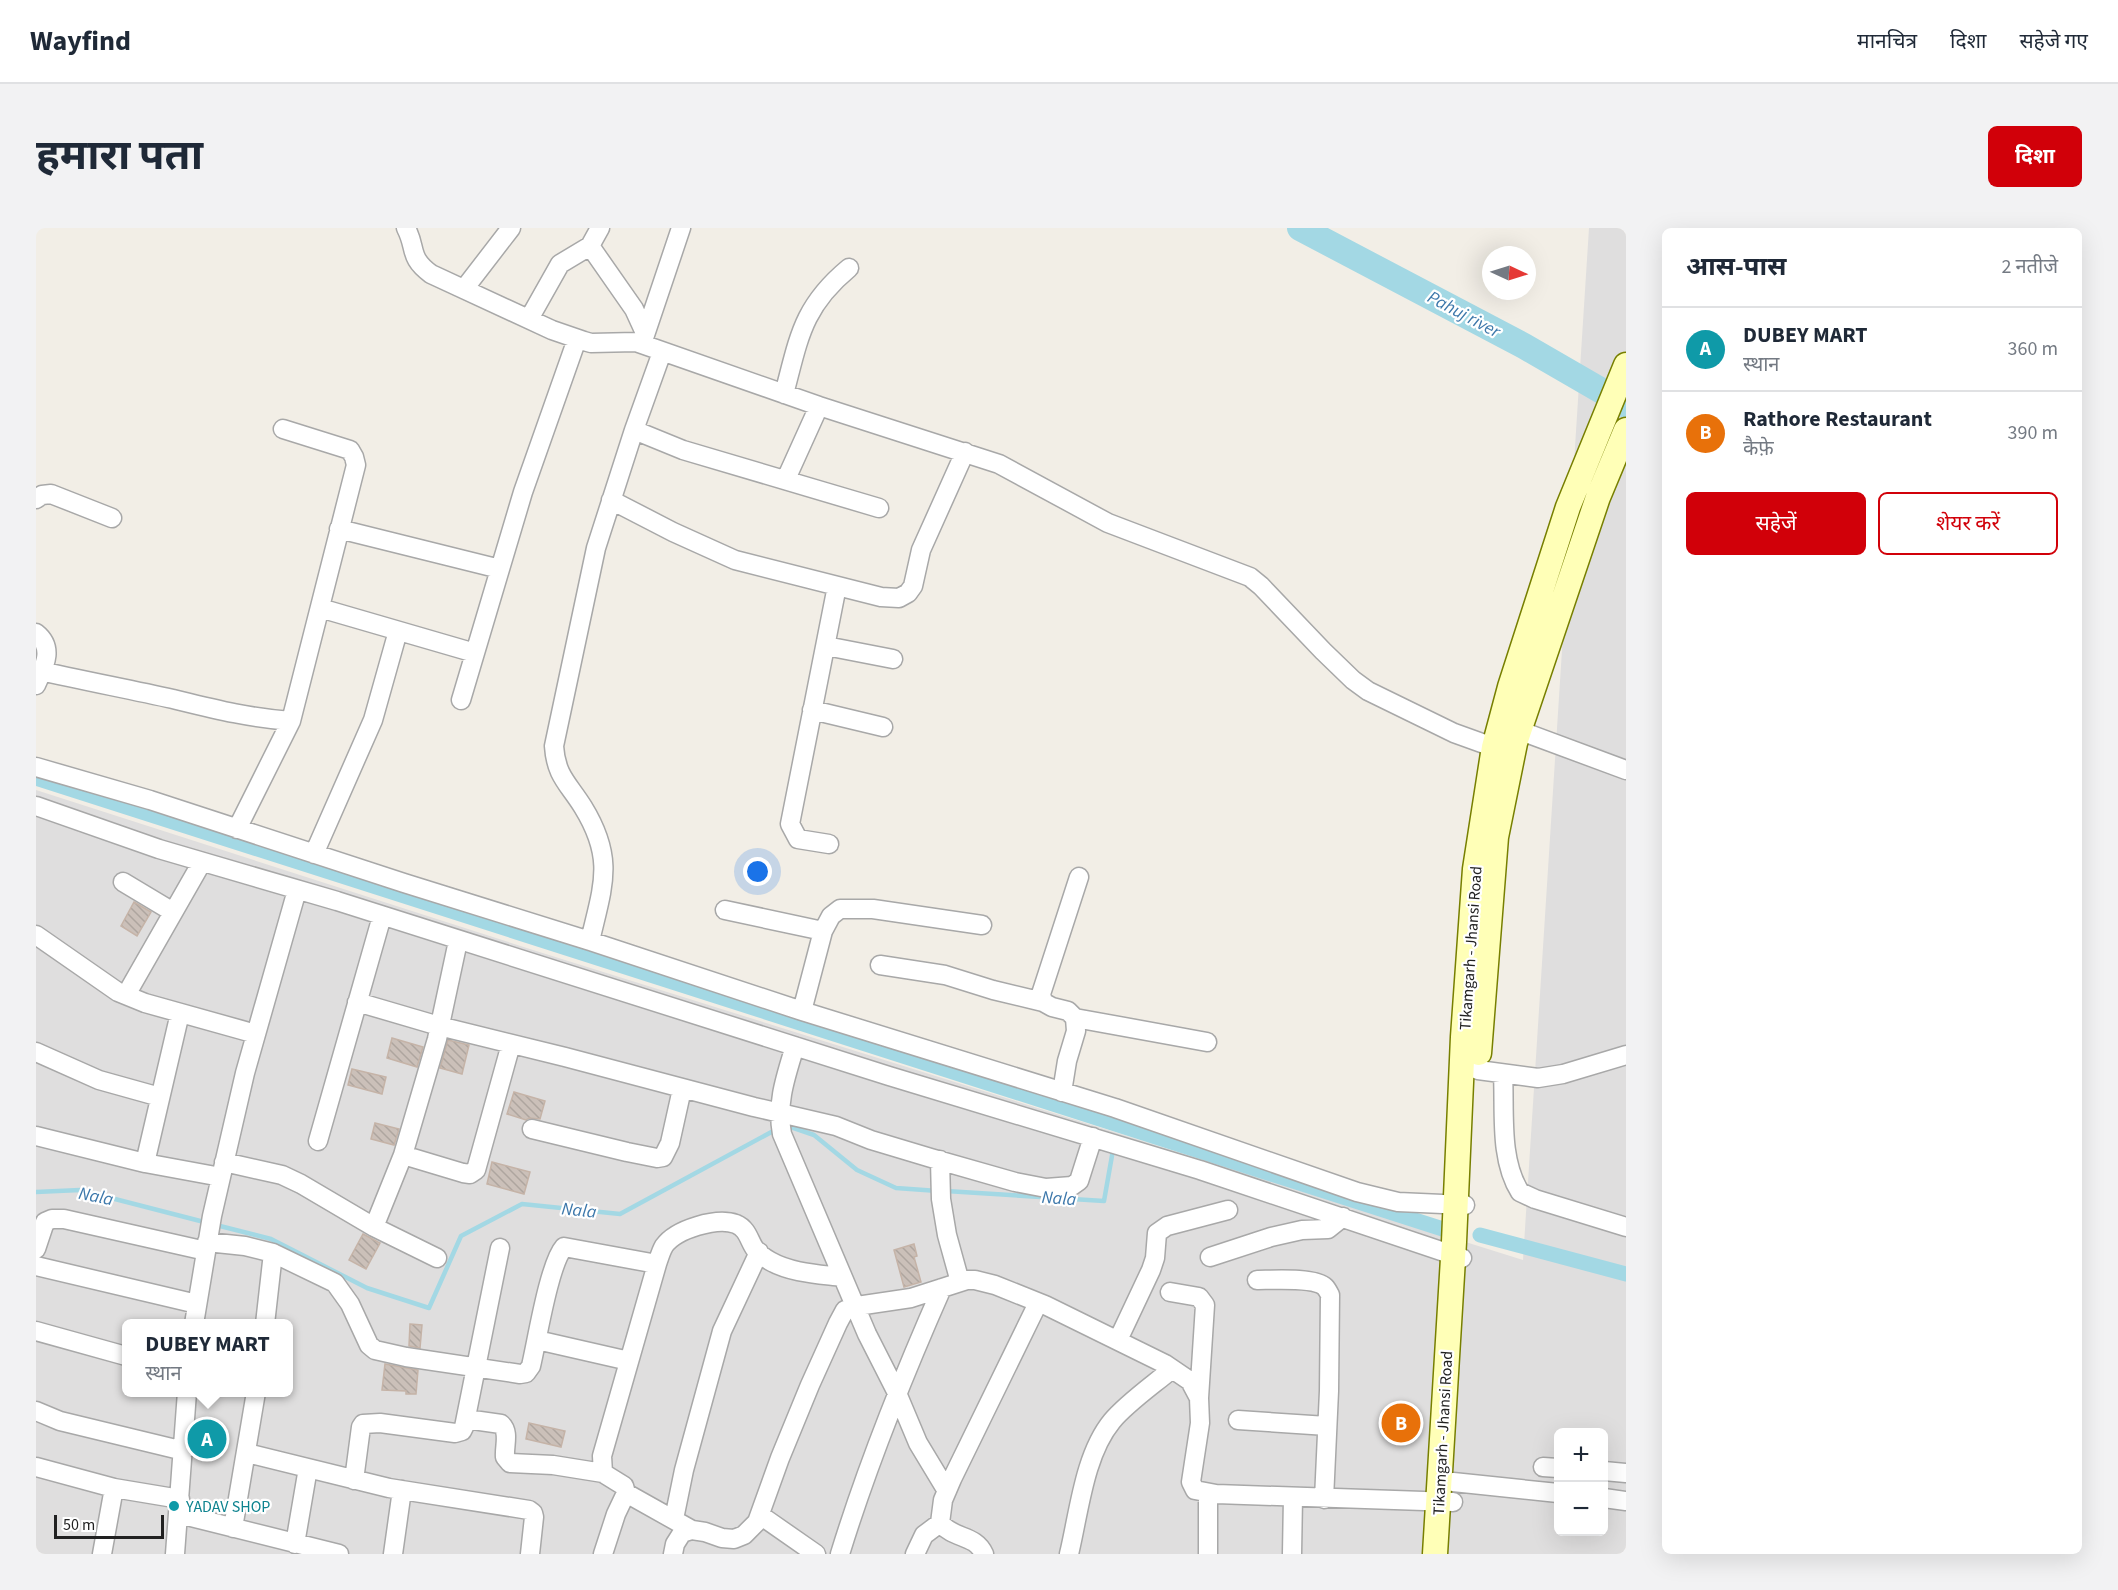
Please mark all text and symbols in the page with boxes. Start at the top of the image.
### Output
text: Wayfind [30,21,131,61]
text: मानचित्र [1857,26,1917,56]
text: दिशा [1950,26,1986,56]
text: सहेजे गए [2019,26,2088,56]
text: हमारा पता [36,126,203,186]
button: दिशा [1988,126,2082,187]
north arrow [1482,246,1536,300]
text: आस-पास [1686,248,1786,285]
text: 2 नतीजे [2002,253,2058,281]
water label: Pahuj river [1423,285,1505,344]
text: DUBEY MART [1743,319,1868,351]
text: A [1700,335,1711,363]
text: 360 m [2008,335,2058,363]
text: स्थान [1743,351,1779,379]
text: Rathore Restaurant [1743,403,1932,435]
text: B [1699,419,1712,447]
text: 390 m [2008,419,2058,447]
text: कैफ़े [1743,435,1774,463]
button: सहेजें [1686,492,1866,555]
button: शेयर करें [1878,492,2058,555]
your location [743,857,772,886]
street label: Tikamgarh - Jhansi Road [1454,865,1488,1031]
water label: Nala [76,1181,116,1212]
water label: Nala [1041,1185,1078,1212]
water label: Nala [560,1196,598,1225]
popup [122,1319,293,1397]
text: DUBEY MART [145,1328,270,1360]
street label: Tikamgarh - Jhansi Road [1428,1350,1458,1516]
text: स्थान [145,1360,182,1388]
pin: B [1382,1400,1420,1446]
pin: A [188,1416,226,1462]
map controls [1554,1428,1608,1536]
button: + [1554,1428,1608,1482]
button: − [1554,1482,1608,1536]
place label: YADAV SHOP [185,1496,270,1518]
marker: YADAV SHOP [167,1499,181,1513]
scale bar [54,1512,164,1540]
text: 50 m [63,1514,95,1536]

